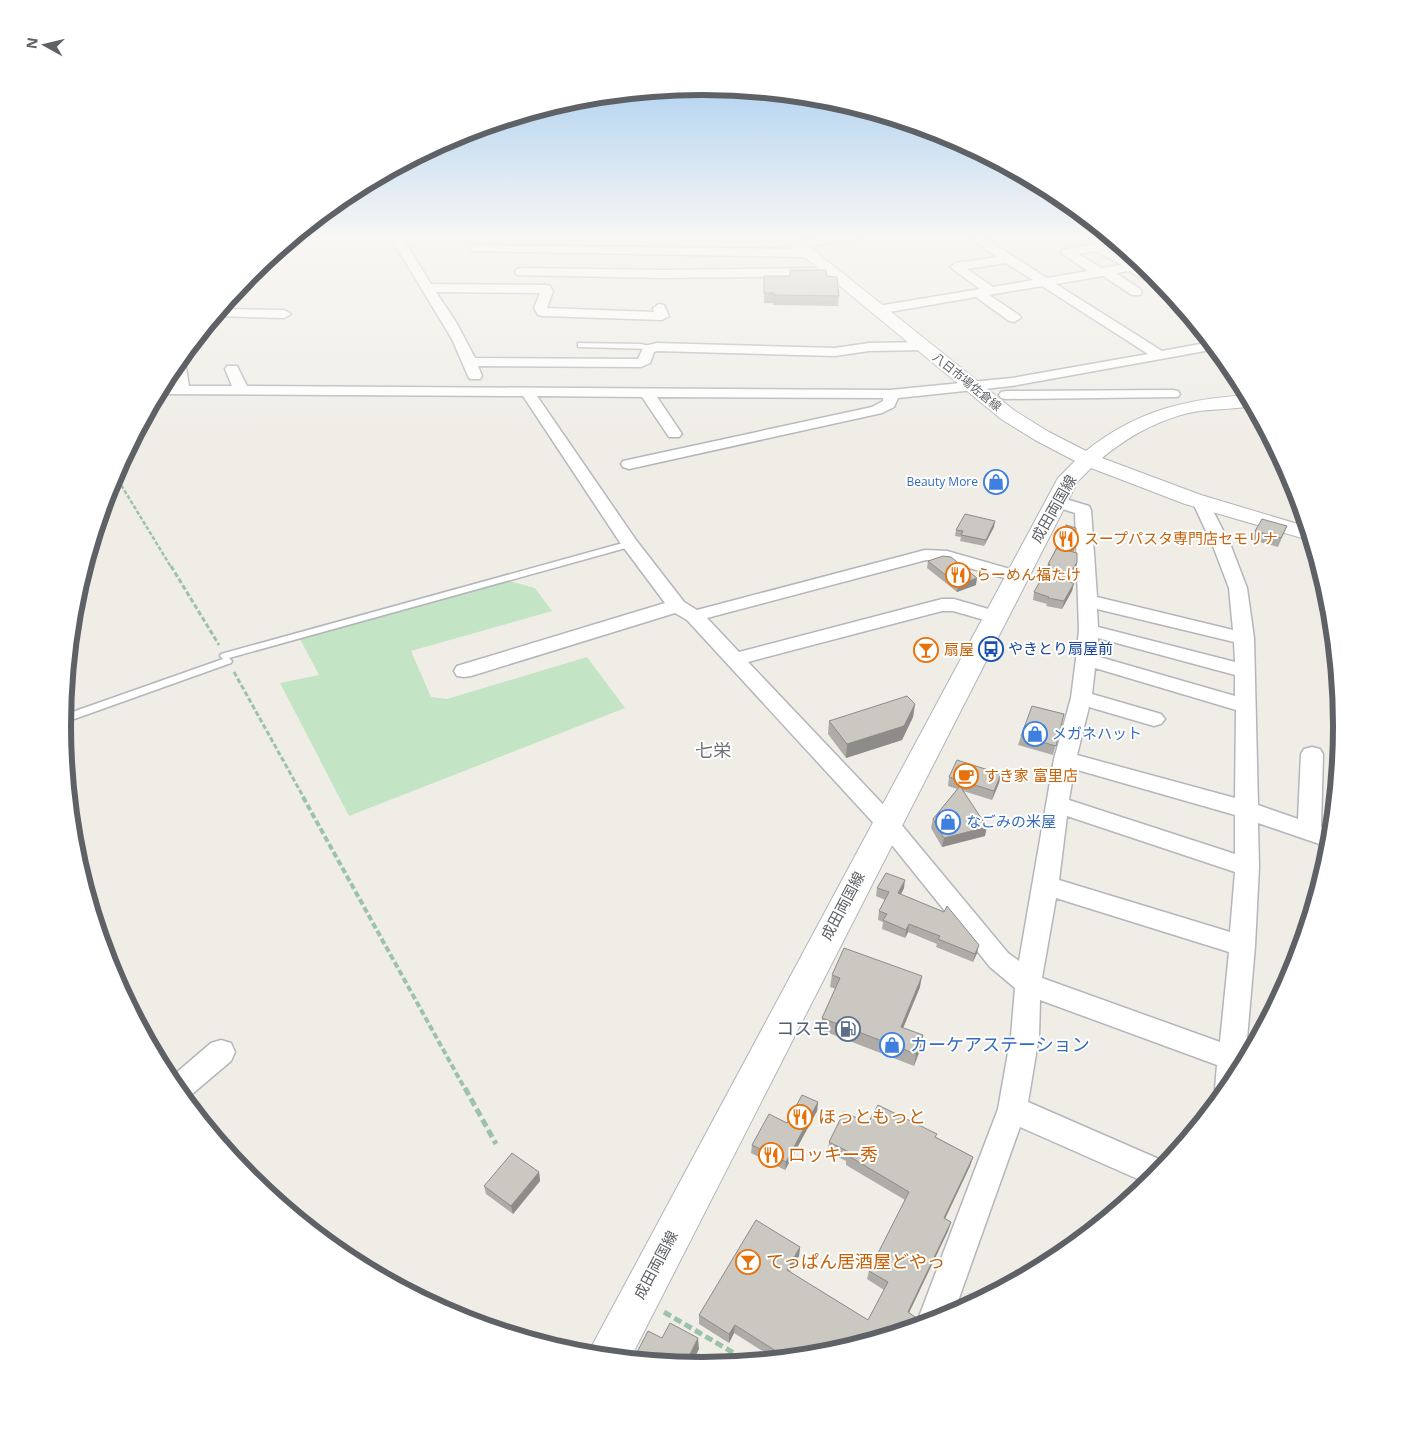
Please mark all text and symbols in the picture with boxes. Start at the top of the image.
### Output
north arrow [20,20,70,70]
text: N [21,36,42,50]
street label: 八日市場佐倉線 [929,349,1005,415]
shop icon: Beauty More [983,469,1009,495]
street label: 成田両国線 [1026,471,1081,546]
place label: Beauty More [906,473,978,490]
restaurant icon: スープパスタ専門店セモリナ [1053,526,1079,552]
place label: スープパスタ専門店セモリナ [1084,528,1278,548]
restaurant icon: らーめん福たけ [945,562,971,588]
place label: らーめん福たけ [976,564,1081,584]
bus stop icon: やきとり扇屋前 [978,636,1004,662]
bar icon: 扇屋 [913,637,939,663]
place label: やきとり扇屋前 [1008,638,1113,658]
place label: 扇屋 [944,639,974,659]
shop icon: メガネハット [1022,721,1048,747]
place label: メガネハット [1052,723,1142,743]
district label: 七栄 [695,738,731,762]
cafe icon: すき家 富里店 [953,763,979,789]
place label: すき家 富里店 [984,765,1078,785]
shop icon: なごみの米屋 [935,809,961,835]
place label: なごみの米屋 [966,811,1056,831]
street label: 成田両国線 [816,868,869,943]
place label: コスモ [776,1016,830,1040]
fuel station icon: コスモ [835,1016,861,1042]
shop icon: カーケアステーション [879,1032,905,1058]
place label: カーケアステーション [910,1032,1090,1056]
restaurant icon: ほっともっと [787,1104,813,1130]
place label: ほっともっと [818,1104,926,1128]
restaurant icon: ロッキー秀 [758,1142,784,1168]
place label: ロッキー秀 [788,1142,878,1166]
street label: 成田両国線 [629,1227,682,1302]
bar icon: てっぱん居酒屋どやっ [735,1249,761,1275]
place label: てっぱん居酒屋どやっ [766,1249,945,1273]

